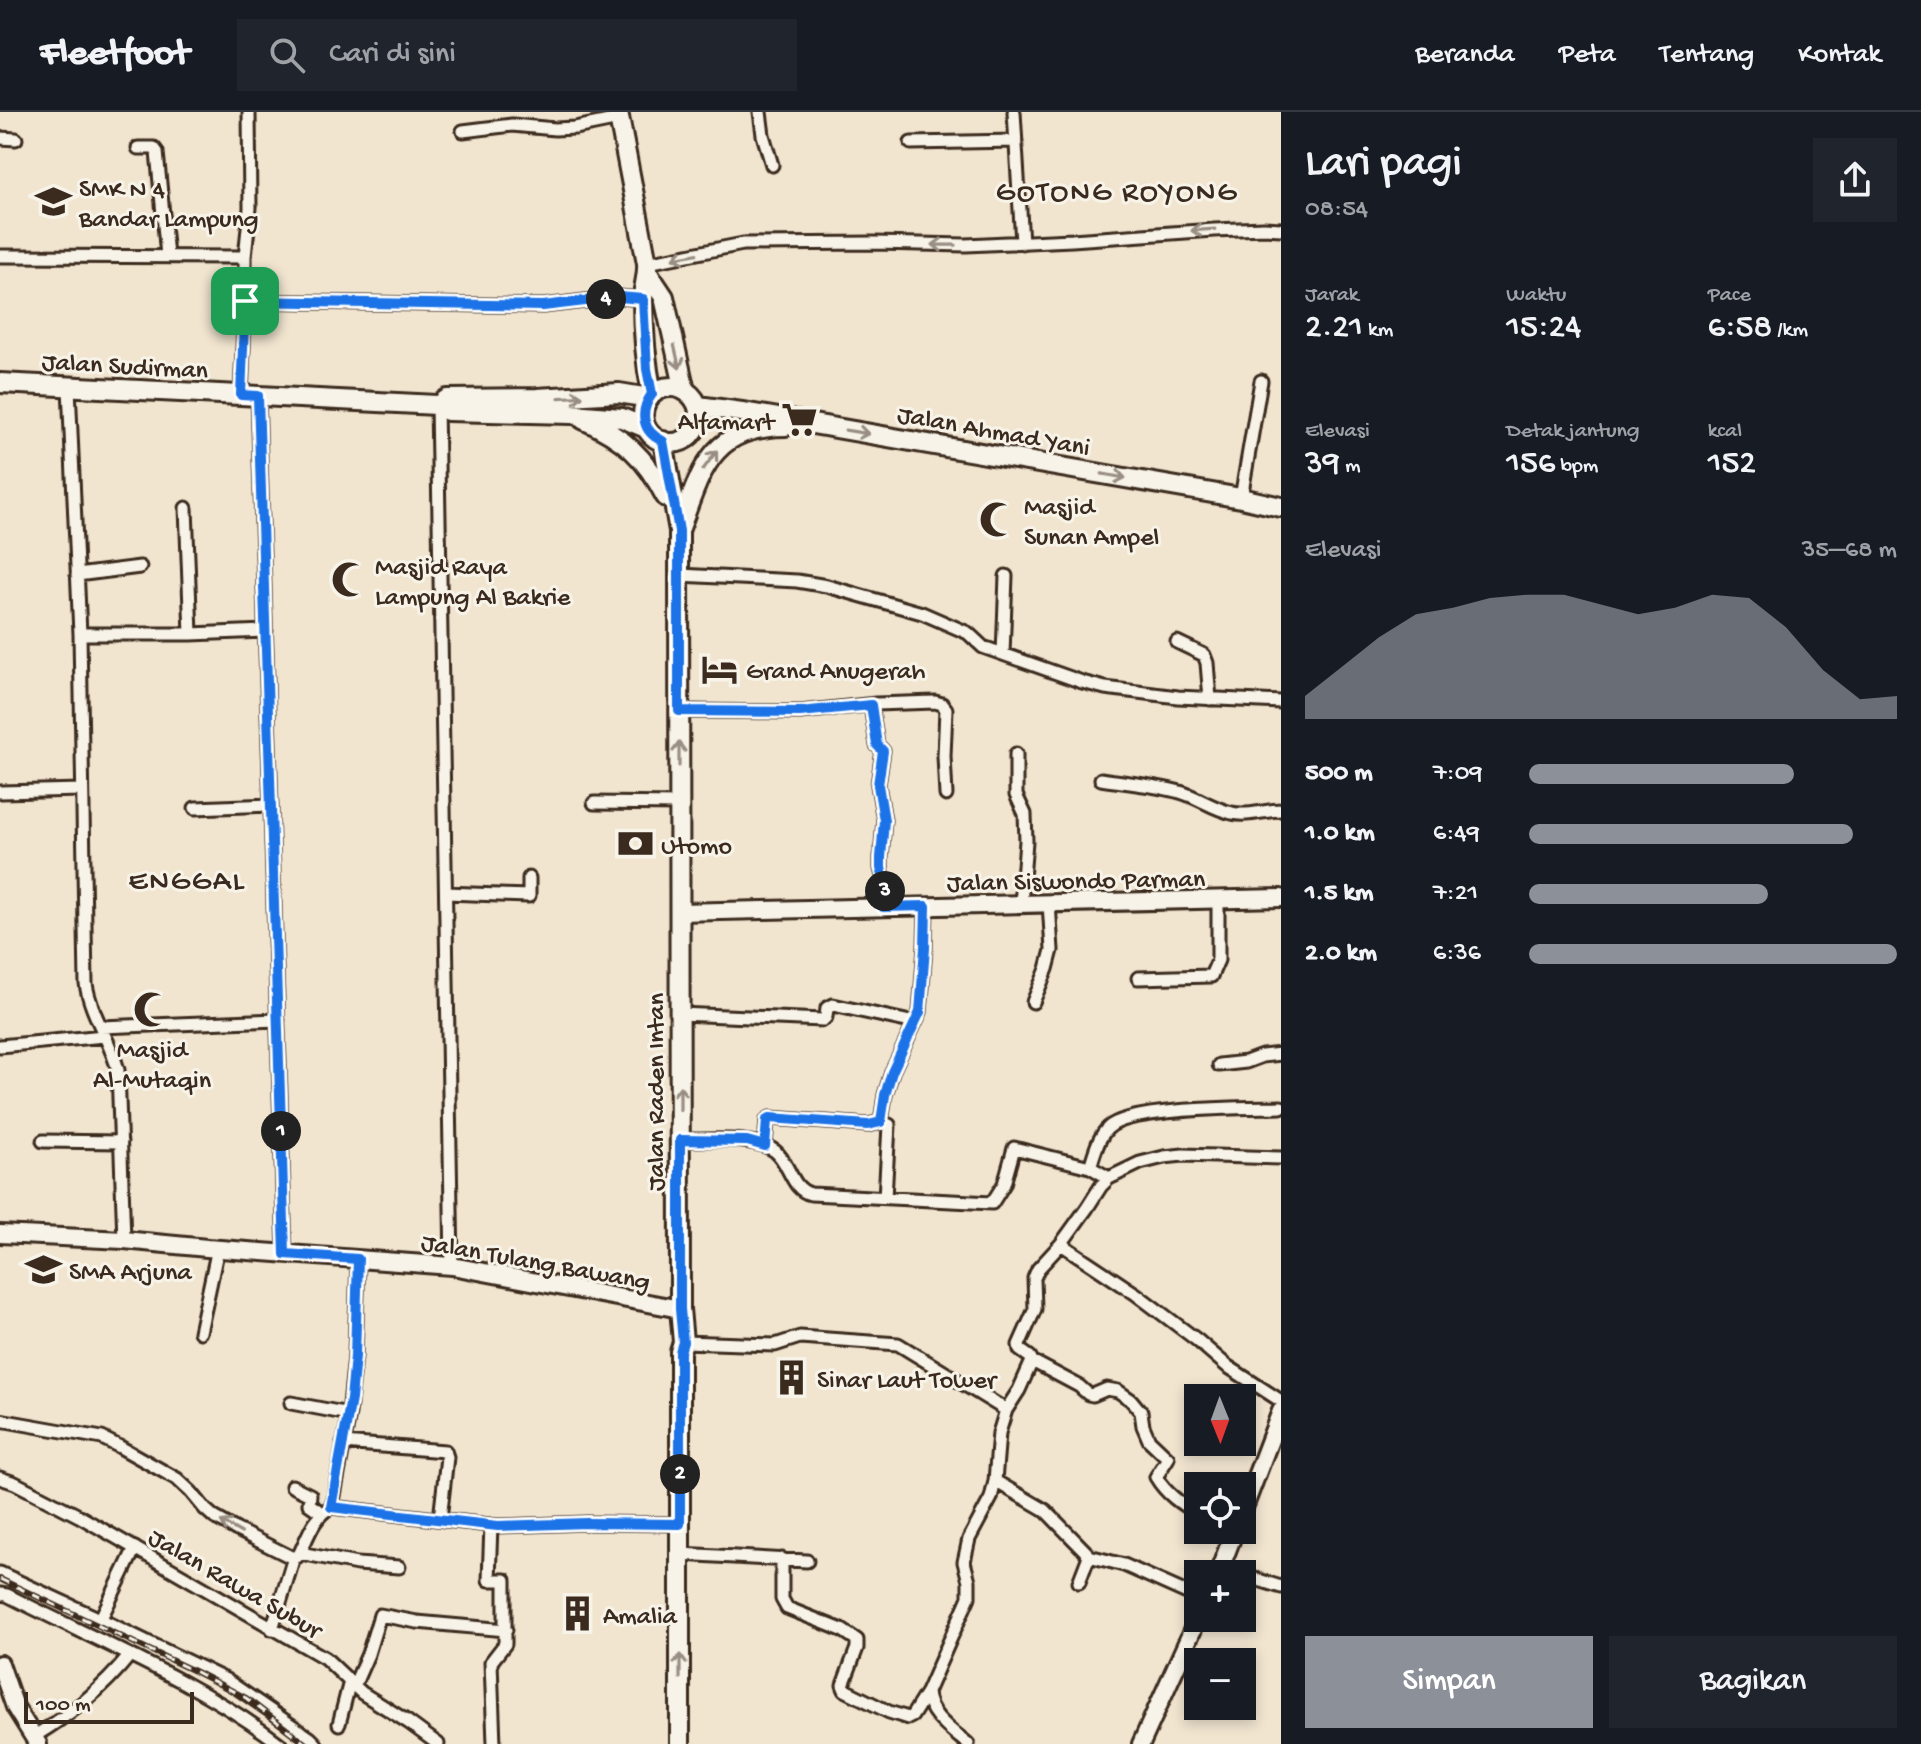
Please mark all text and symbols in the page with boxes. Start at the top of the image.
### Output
search box [237,19,797,91]
text: Fleetfoot [40,33,189,77]
icon: search [265,33,309,77]
text: Cari di sini [329,38,456,73]
text: Beranda [1415,39,1515,72]
text: Peta [1559,39,1616,72]
text: Tentang [1660,39,1754,72]
text: Kontak [1798,39,1881,72]
button: share [1813,138,1897,222]
text: Lari pagi [1305,139,1462,191]
place label: SMK N 4 Bandar Lampung [78,176,259,237]
district label: GOTONG ROYONG [996,177,1238,212]
school or university icon: SMK N 4 Bandar Lampung [34,183,72,221]
text: 08:54 [1305,195,1368,226]
one-way arrow [1190,223,1217,238]
one-way arrow [931,237,958,253]
one-way arrow [673,249,698,264]
pin [211,267,279,335]
icon: arrive [223,279,267,323]
pin: 4 [586,279,626,319]
text: Jarak [1305,283,1359,309]
text: Waktu [1506,283,1566,309]
text: Pace [1708,283,1751,309]
text: 4 [601,286,611,312]
text: 2.21 [1305,309,1363,349]
text: 15:24 [1506,309,1581,349]
text: 6:58 [1708,309,1772,349]
text: km [1363,318,1393,344]
text: /km [1772,318,1808,344]
one-way arrow [670,344,685,369]
street label: Jalan Sudirman [41,349,209,388]
one-way arrow [557,389,584,404]
supermarket icon: Alfamart [781,401,819,439]
street label: Jalan Ahmad Yani [895,401,1092,466]
place label: Alfamart [678,409,776,440]
text: Elevasi [1305,419,1370,445]
text: Detak jantung [1506,419,1640,445]
text: kcal [1708,419,1742,445]
one-way arrow [844,425,869,440]
text: 39 [1305,445,1340,485]
text: 156 [1506,445,1555,485]
text: 152 [1708,445,1756,485]
one-way arrow [701,450,718,471]
text: m [1340,454,1361,480]
text: bpm [1555,454,1598,480]
one-way arrow [1100,469,1126,484]
place label: Masjid Sunan Ampel [1024,494,1159,555]
mosque icon: Masjid Sunan Ampel [979,501,1017,539]
text: Elevasi [1305,536,1381,567]
text: 35–68 m [1802,536,1897,567]
place label: Masjid Raya Lampung Al Bakrie [375,554,571,615]
mosque icon: Masjid Raya Lampung Al Bakrie [330,561,368,599]
hotel icon: Grand Anugerah [701,650,739,688]
place label: Grand Anugerah [746,658,926,689]
one-way arrow [671,741,687,768]
text: 500 m [1305,759,1373,790]
text: 7:09 [1433,759,1482,790]
text: 1.0 km [1305,819,1375,850]
text: 6:49 [1433,819,1480,850]
bank icon: Utomo [616,825,654,863]
place label: Utomo [661,833,732,864]
district label: ENGGAL [129,866,245,901]
street label: Jalan Siswondo Parman [947,866,1206,901]
pin: 3 [865,871,905,911]
text: 3 [879,878,891,904]
text: 1.5 km [1305,879,1374,910]
text: 7:21 [1433,879,1478,910]
text: 2.0 km [1305,939,1377,970]
text: 6:36 [1433,939,1481,970]
mosque icon: Masjid Al-Mutaqin [133,990,171,1028]
street label: Jalan Raden Intan [643,992,674,1191]
place label: Masjid Al-Mutaqin [93,1037,212,1098]
one-way arrow [672,1085,688,1112]
pin: 1 [261,1111,301,1151]
text: 1 [277,1118,285,1144]
street label: Jalan Tulang Bawang [418,1229,652,1300]
school or university icon: SMA Arjuna [24,1251,62,1289]
place label: SMA Arjuna [69,1259,193,1290]
building icon: Sinar Laut Tower [772,1359,810,1397]
place label: Sinar Laut Tower [817,1367,999,1398]
north arrow [1184,1384,1256,1456]
map controls [1184,1384,1256,1720]
pin: 2 [660,1454,700,1494]
text: 2 [675,1461,685,1487]
button: locate [1184,1472,1256,1544]
one-way arrow [220,1519,243,1535]
street label: Jalan Rawa Subur [142,1524,328,1649]
button: + [1184,1560,1256,1632]
building icon: Amalia [558,1595,596,1633]
place label: Amalia [603,1603,679,1634]
button: Simpan [1305,1636,1593,1728]
button: Bagikan [1609,1636,1897,1728]
button: − [1184,1648,1256,1720]
one-way arrow [672,1653,688,1680]
scale bar [24,1688,194,1724]
text: 100 m [36,1693,91,1719]

